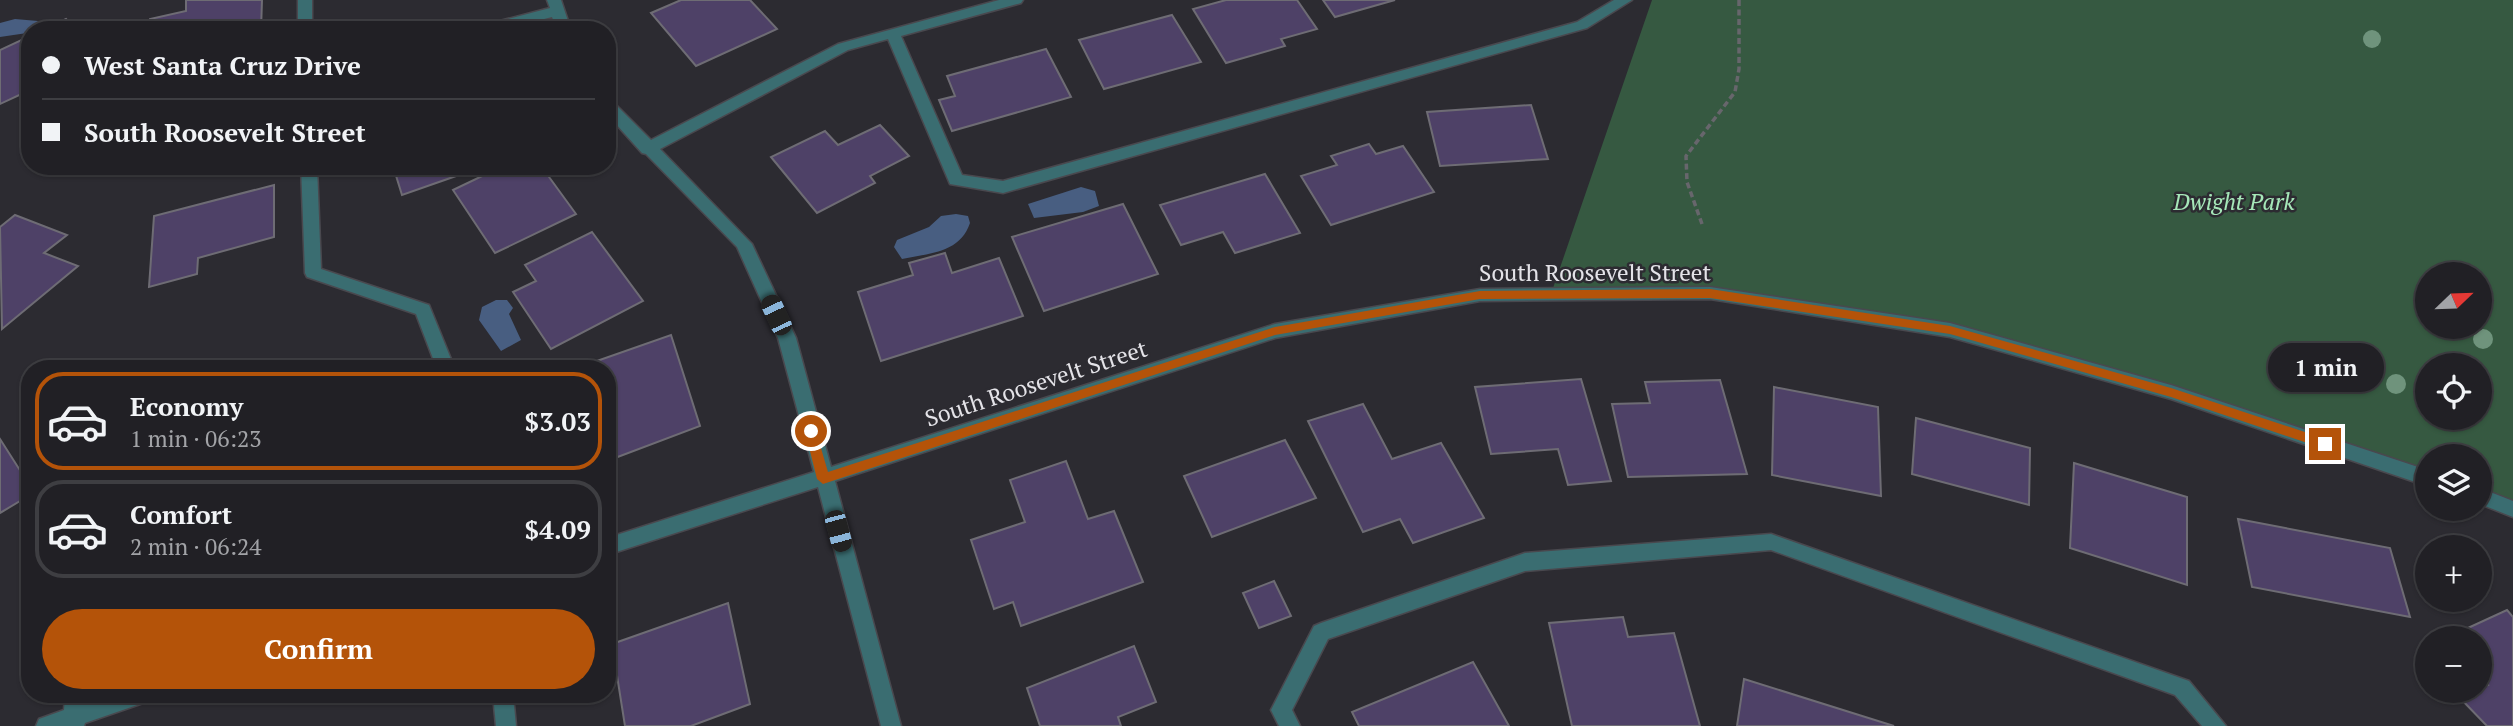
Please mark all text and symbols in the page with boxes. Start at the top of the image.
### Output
text: West Santa Cruz Drive [84,48,361,82]
text: South Roosevelt Street [84,115,366,149]
park label: Dwight Park [2172,186,2296,217]
street label: South Roosevelt Street [1479,257,1711,288]
north arrow [2415,262,2492,340]
map controls [2415,262,2492,703]
car [758,292,795,338]
street label: South Roosevelt Street [921,332,1151,434]
callout: 1 min [2267,342,2383,392]
text: 1 min [2295,352,2357,383]
button: locate [2415,353,2492,430]
text: Economy [130,389,243,423]
icon: car [46,390,109,453]
text: $3.03 [525,404,591,438]
route start [795,415,827,447]
text: 1 min · 06:23 [130,423,262,454]
route end [2309,428,2341,460]
button: layers [2415,444,2492,521]
text: Comfort [130,497,232,531]
icon: car [46,498,109,561]
car [823,508,854,554]
text: $4.09 [525,512,591,546]
text: 2 min · 06:24 [130,531,262,562]
button: + [2415,535,2492,612]
button: Confirm [42,609,595,689]
button: − [2415,626,2492,703]

